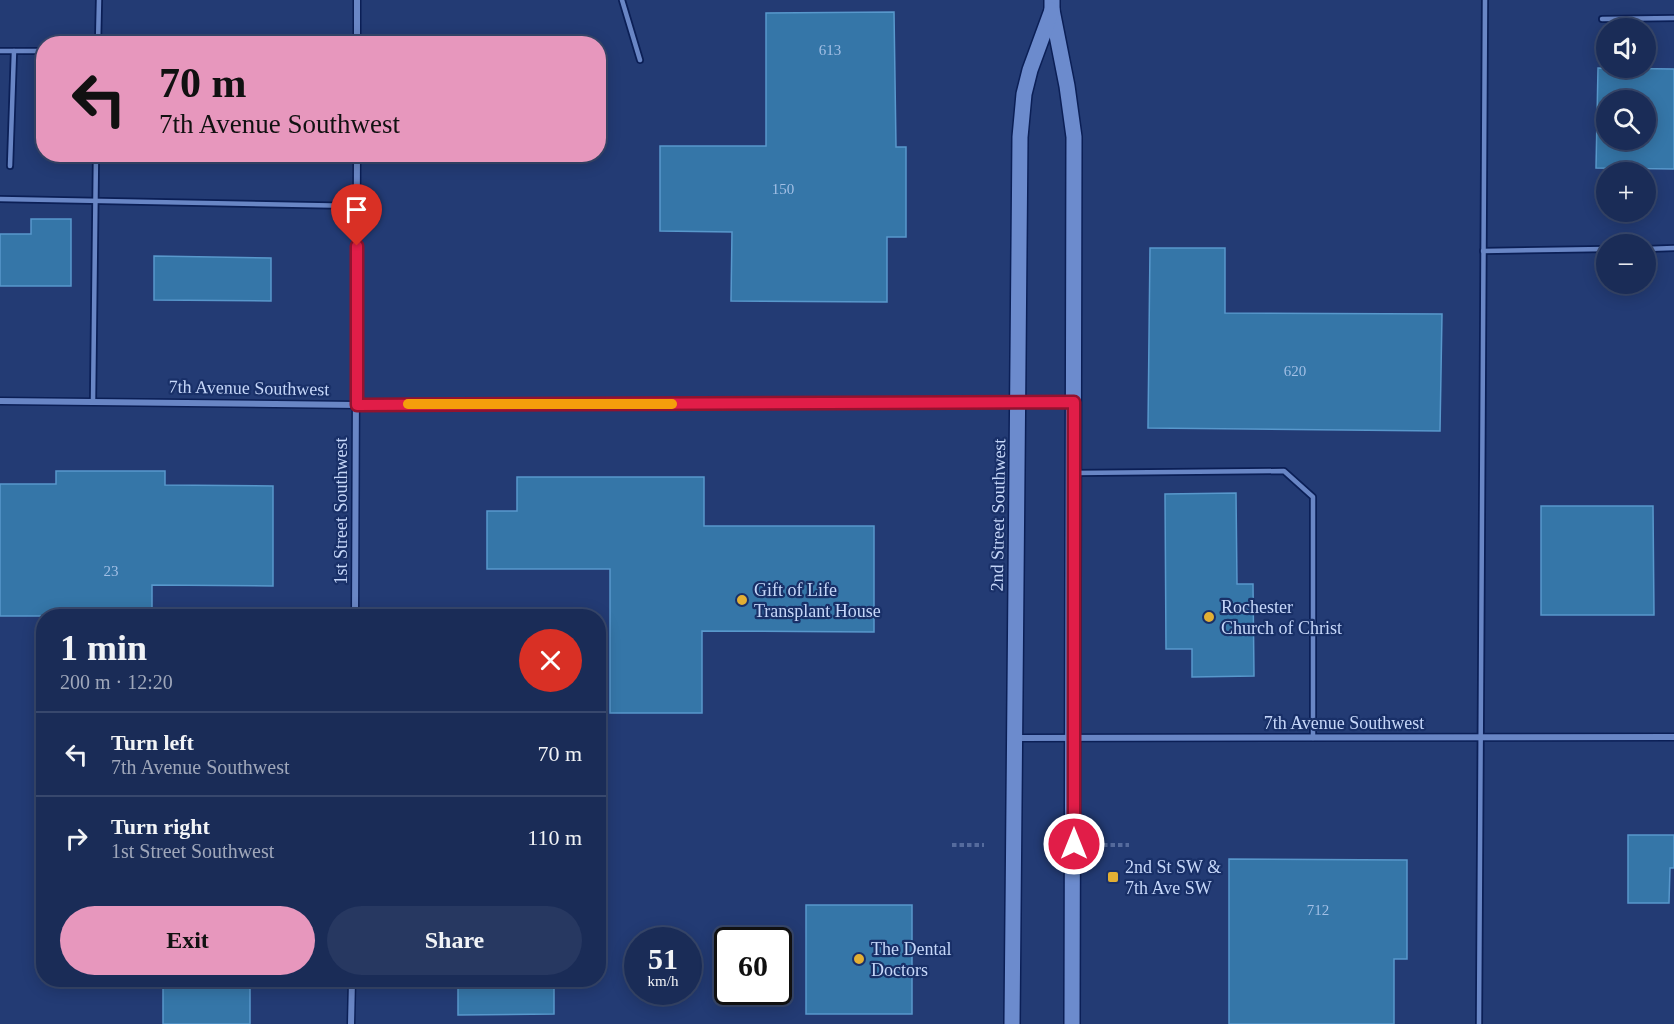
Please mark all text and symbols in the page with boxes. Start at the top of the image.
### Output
map controls [1596,18,1656,294]
button: sound [1596,18,1656,78]
house number: 613 [819,42,841,58]
icon: left [60,60,138,138]
text: 70 m [159,60,247,106]
button: search [1596,90,1656,150]
text: 7th Avenue Southwest [159,109,400,139]
button: + [1596,162,1656,222]
house number: 150 [772,181,794,197]
pin [331,184,382,246]
icon: arrive [340,193,373,226]
button: − [1596,234,1656,294]
house number: 620 [1284,363,1306,379]
street label: 7th Avenue Southwest [169,377,329,399]
street label: 1st Street Southwest [331,438,351,585]
street label: 2nd Street Southwest [987,438,1009,592]
house number: 23 [104,563,119,579]
place label: Gift of Life Transplant House [754,580,881,621]
marker: Gift of Life Transplant House [735,593,749,607]
place label: Rochester Church of Christ [1221,597,1342,638]
marker: Rochester Church of Christ [1202,610,1216,624]
text: 1 min [60,628,147,668]
button: close [519,629,582,692]
text: 200 m · 12:20 [60,671,173,693]
street label: 7th Avenue Southwest [1264,713,1424,733]
text: Turn left [111,730,194,755]
icon: left [60,738,93,771]
text: 70 m [537,741,582,766]
text: 7th Avenue Southwest [111,756,290,778]
position arrow [1042,812,1106,876]
text: Turn right [111,814,210,839]
icon: right [60,822,93,855]
text: 110 m [527,825,582,850]
text: 1st Street Southwest [111,840,274,862]
place label: 2nd St SW & 7th Ave SW [1125,857,1221,898]
marker: 2nd St SW & 7th Ave SW [1106,870,1120,884]
house number: 712 [1307,902,1329,918]
button: Exit [60,906,315,975]
button: Share [327,906,582,975]
speed limit sign: 60 [714,927,792,1005]
place label: The Dental Doctors [871,939,951,980]
text: 51 [648,942,678,975]
marker: The Dental Doctors [852,952,866,966]
text: km/h [648,973,678,989]

